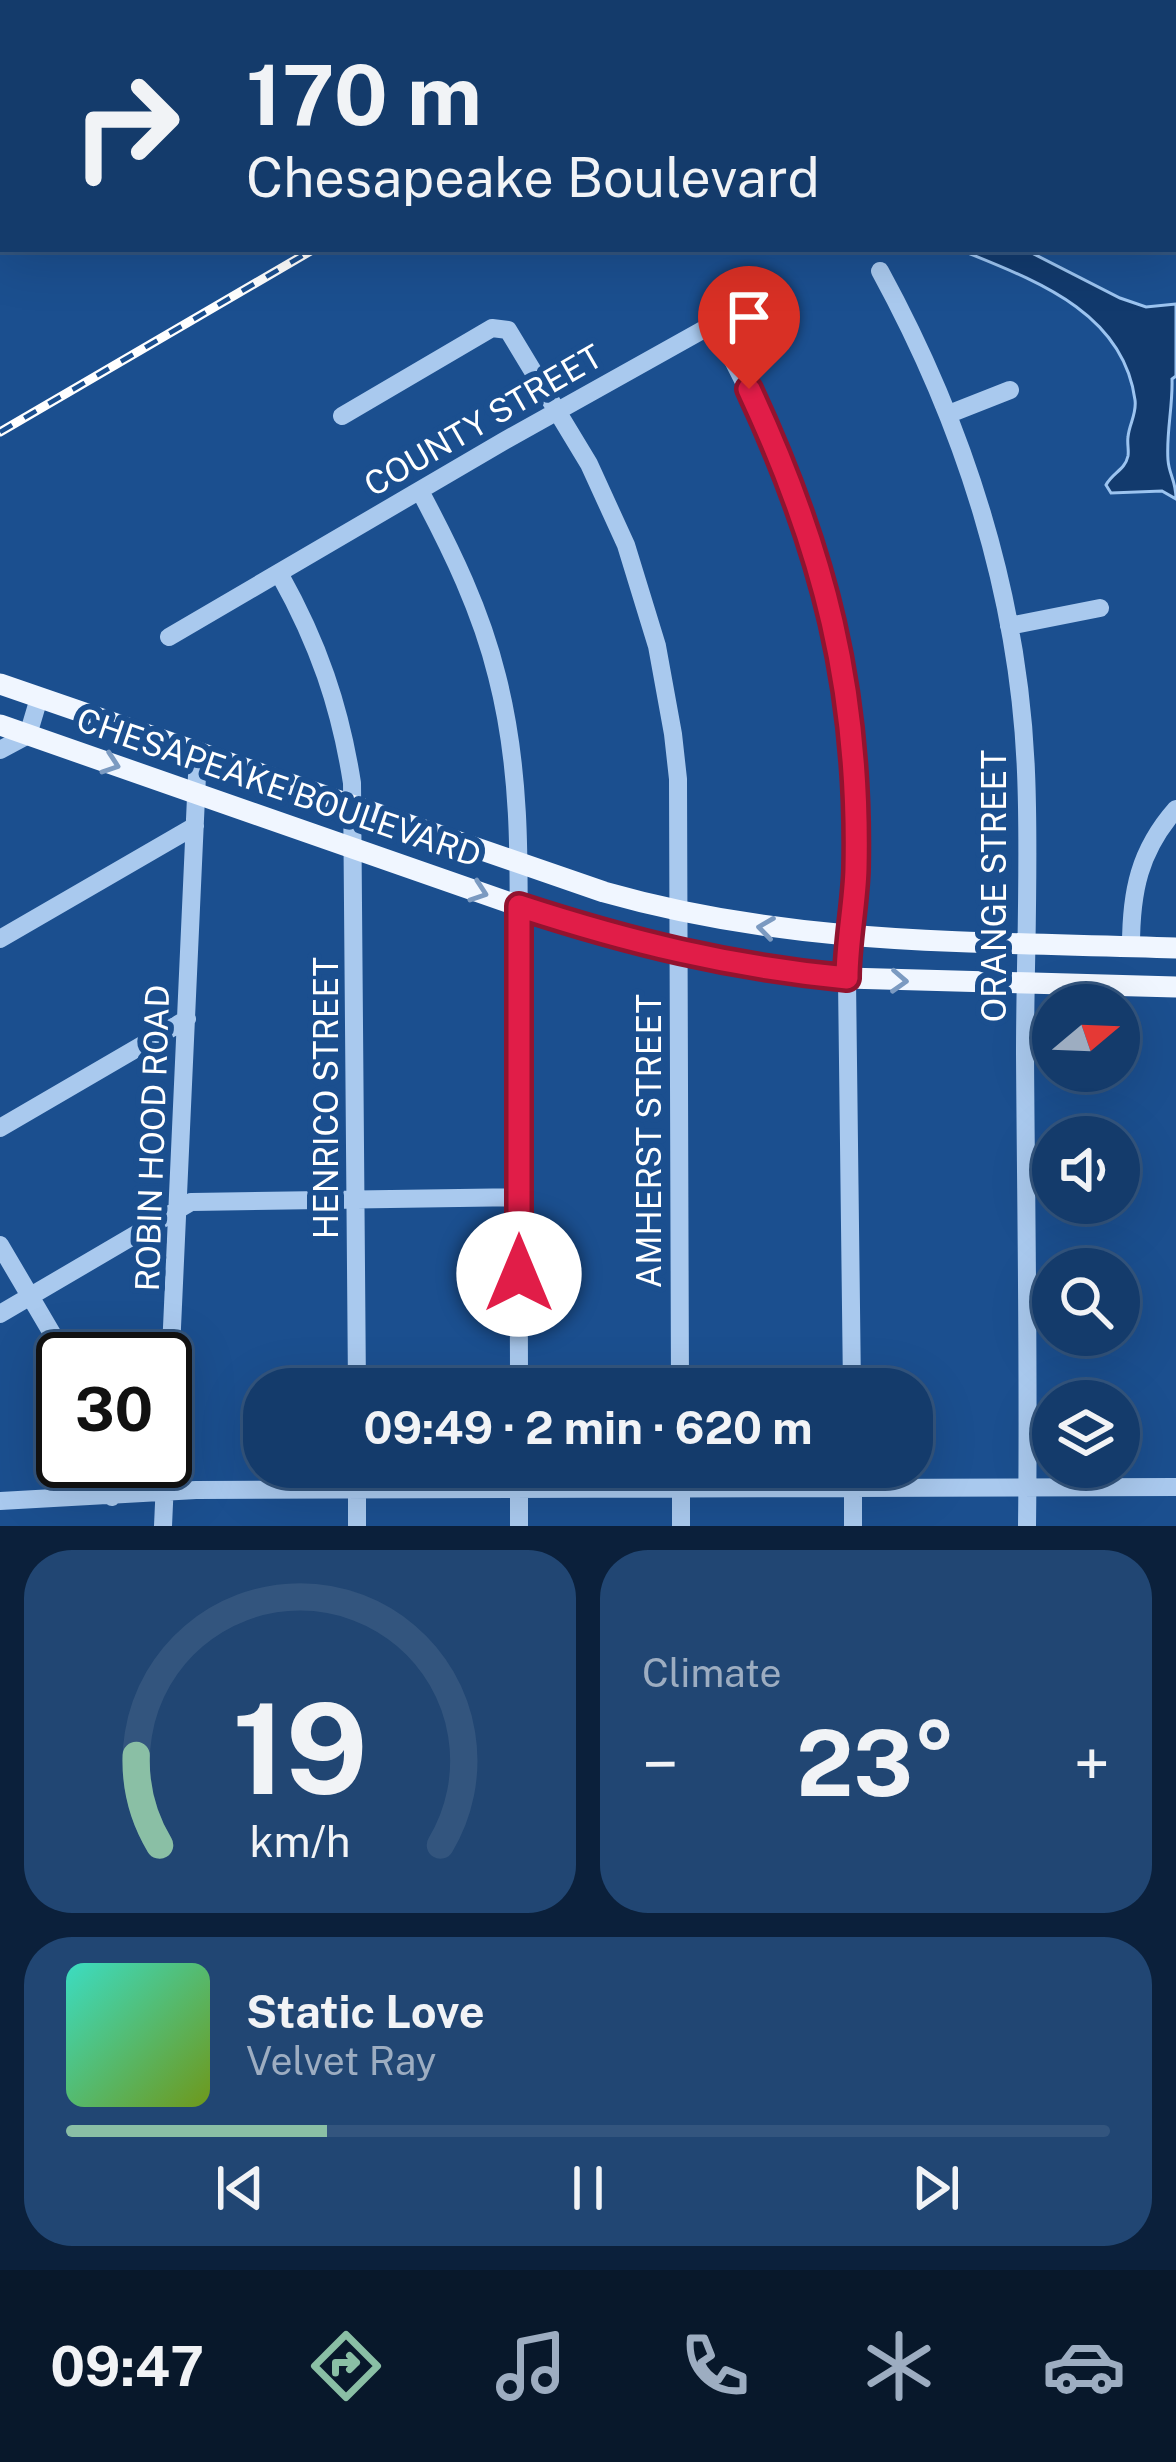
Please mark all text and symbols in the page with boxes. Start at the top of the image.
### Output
text: 170 m [246,45,482,144]
icon: right [48,48,204,204]
text: Chesapeake Boulevard [246,146,820,209]
pin [698,266,800,389]
icon: arrive [716,284,782,350]
street label: COUNTY STREET [357,337,609,503]
street label: CHESAPEAKE BOULEVARD [72,700,486,874]
one-way arrow [99,750,120,774]
street label: ORANGE STREET [975,750,1013,1022]
one-way arrow [467,878,488,902]
one-way arrow [756,916,776,942]
street label: HENRICO STREET [307,957,345,1239]
one-way arrow [890,968,909,994]
street label: ROBIN HOOD ROAD [128,984,176,1292]
north arrow [1032,984,1140,1092]
map controls [1032,984,1140,1488]
street label: AMHERST STREET [630,994,668,1288]
button: sound [1032,1116,1140,1224]
position arrow [456,1211,582,1337]
button: search [1032,1248,1140,1356]
speed limit sign: 30 [36,1332,192,1488]
button: layers [1032,1380,1140,1488]
text: 09:49 · 2 min · 620 m [364,1401,812,1454]
text: Climate [642,1650,782,1696]
text: 19 [232,1675,368,1822]
text: 23° [796,1710,956,1816]
text: − [642,1725,679,1803]
text: + [1073,1725,1110,1803]
text: km/h [250,1815,350,1866]
text: Static Love [246,1985,485,2038]
text: Velvet Ray [246,2038,436,2084]
icon: previous [207,2155,273,2221]
icon: pause [555,2155,621,2221]
icon: next [903,2155,969,2221]
icon: directions [304,2324,388,2408]
icon: music [489,2324,573,2408]
icon: phone [673,2324,757,2408]
icon: climate [857,2324,941,2408]
icon: car [1042,2324,1126,2408]
text: 09:47 [50,2335,204,2398]

